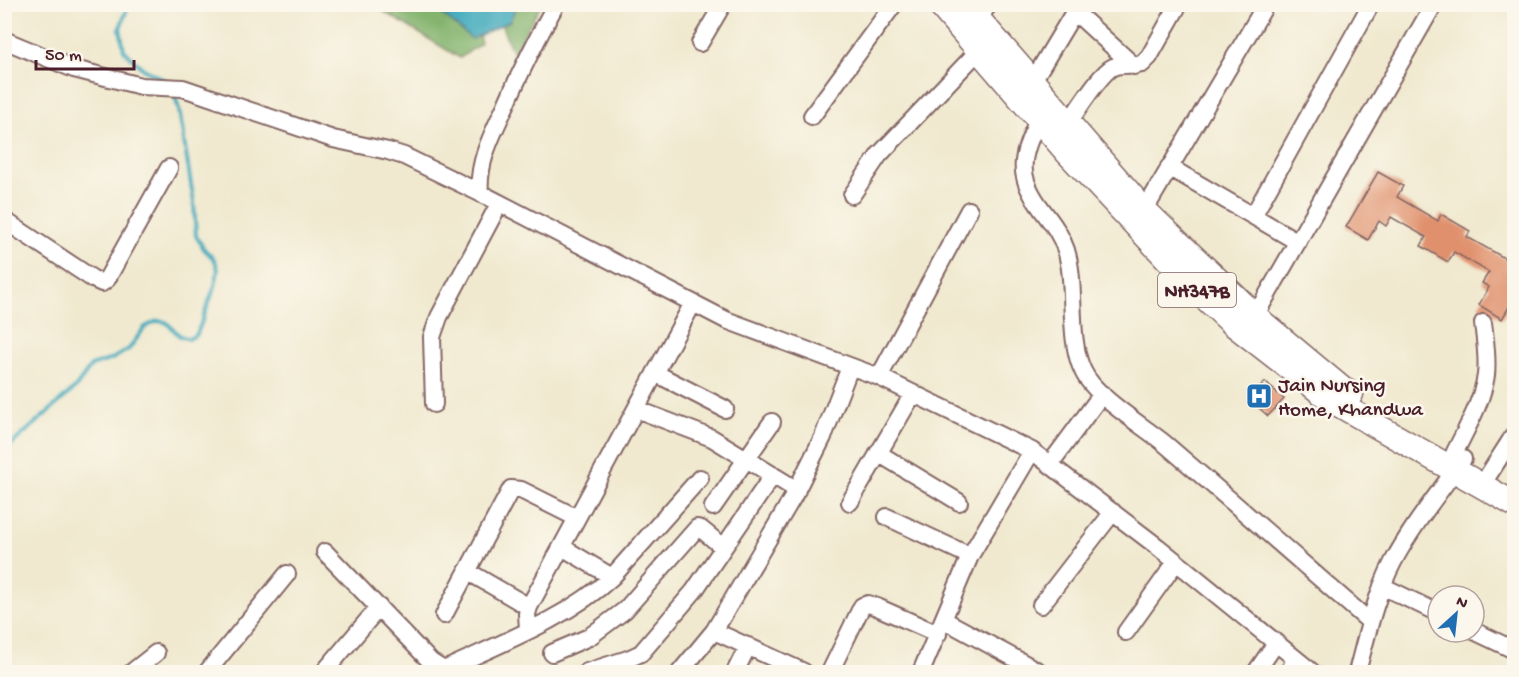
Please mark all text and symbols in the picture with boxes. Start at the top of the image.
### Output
scale bar [36,33,134,71]
text: 50 m [45,46,82,67]
road number: NH347B [1158,273,1236,307]
place label: Jain Nursing Home, Khandwa [1278,375,1424,424]
hospital icon: Jain Nursing Home, Khandwa [1244,381,1274,411]
north arrow [1426,584,1486,644]
text: N [1452,593,1471,615]

